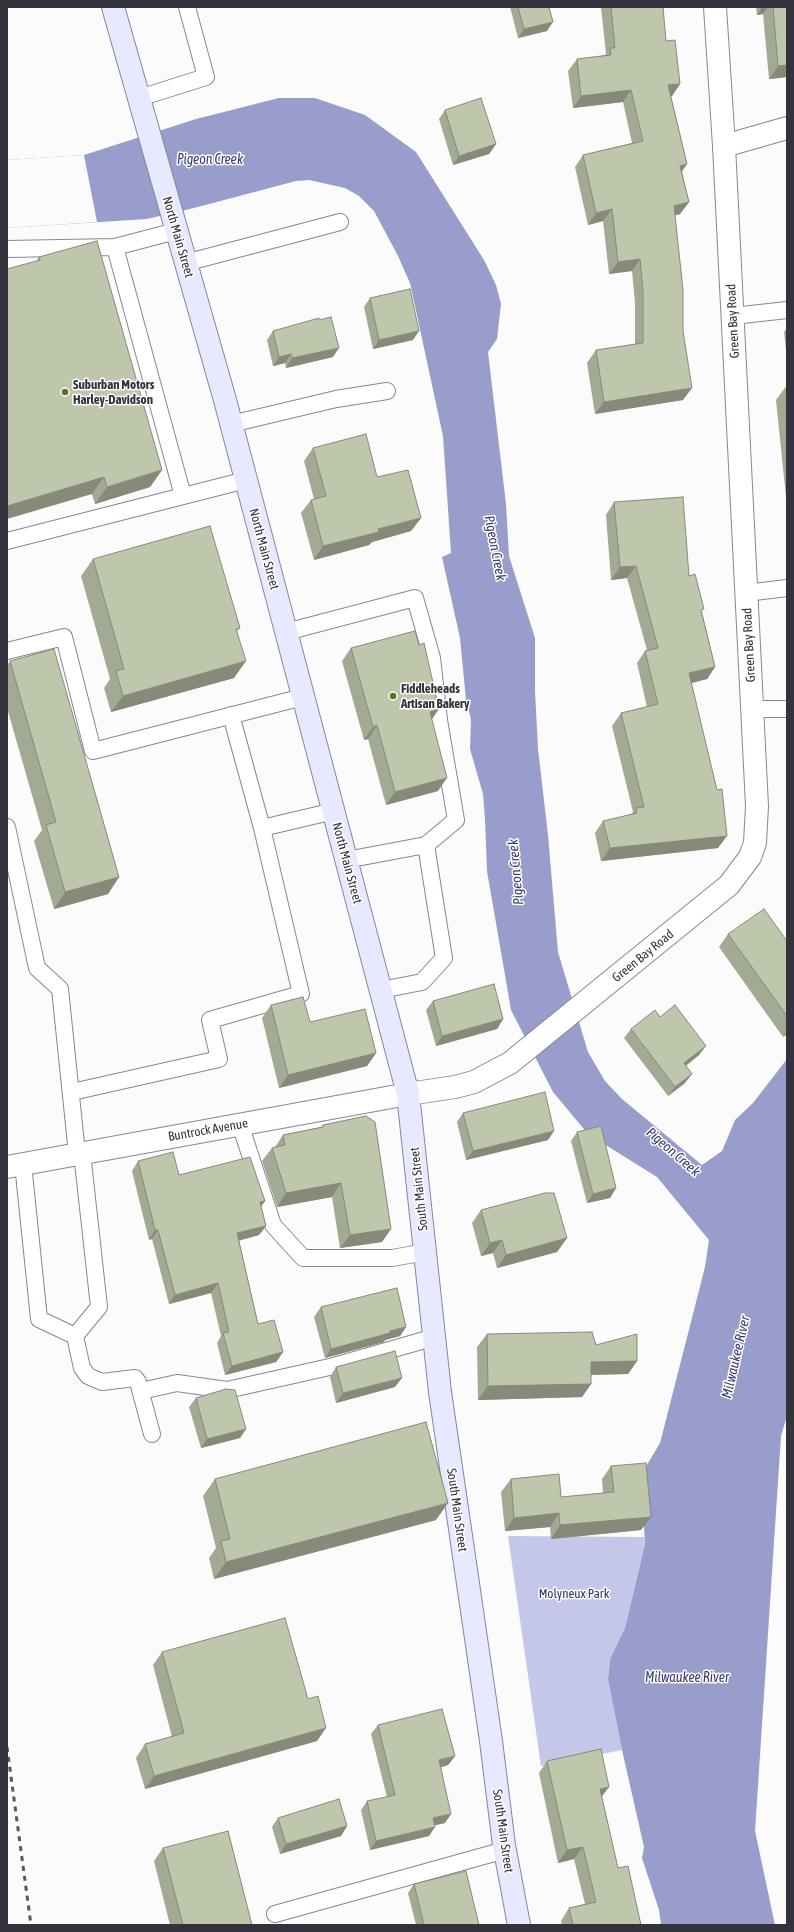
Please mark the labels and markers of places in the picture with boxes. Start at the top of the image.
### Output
place label: Suburban Motors Harley-Davidson [73,377,154,408]
marker: Suburban Motors Harley-Davidson [60,387,70,397]
place label: Fiddleheads Artisan Bakery [401,681,469,712]
marker: Fiddleheads Artisan Bakery [388,691,398,701]

